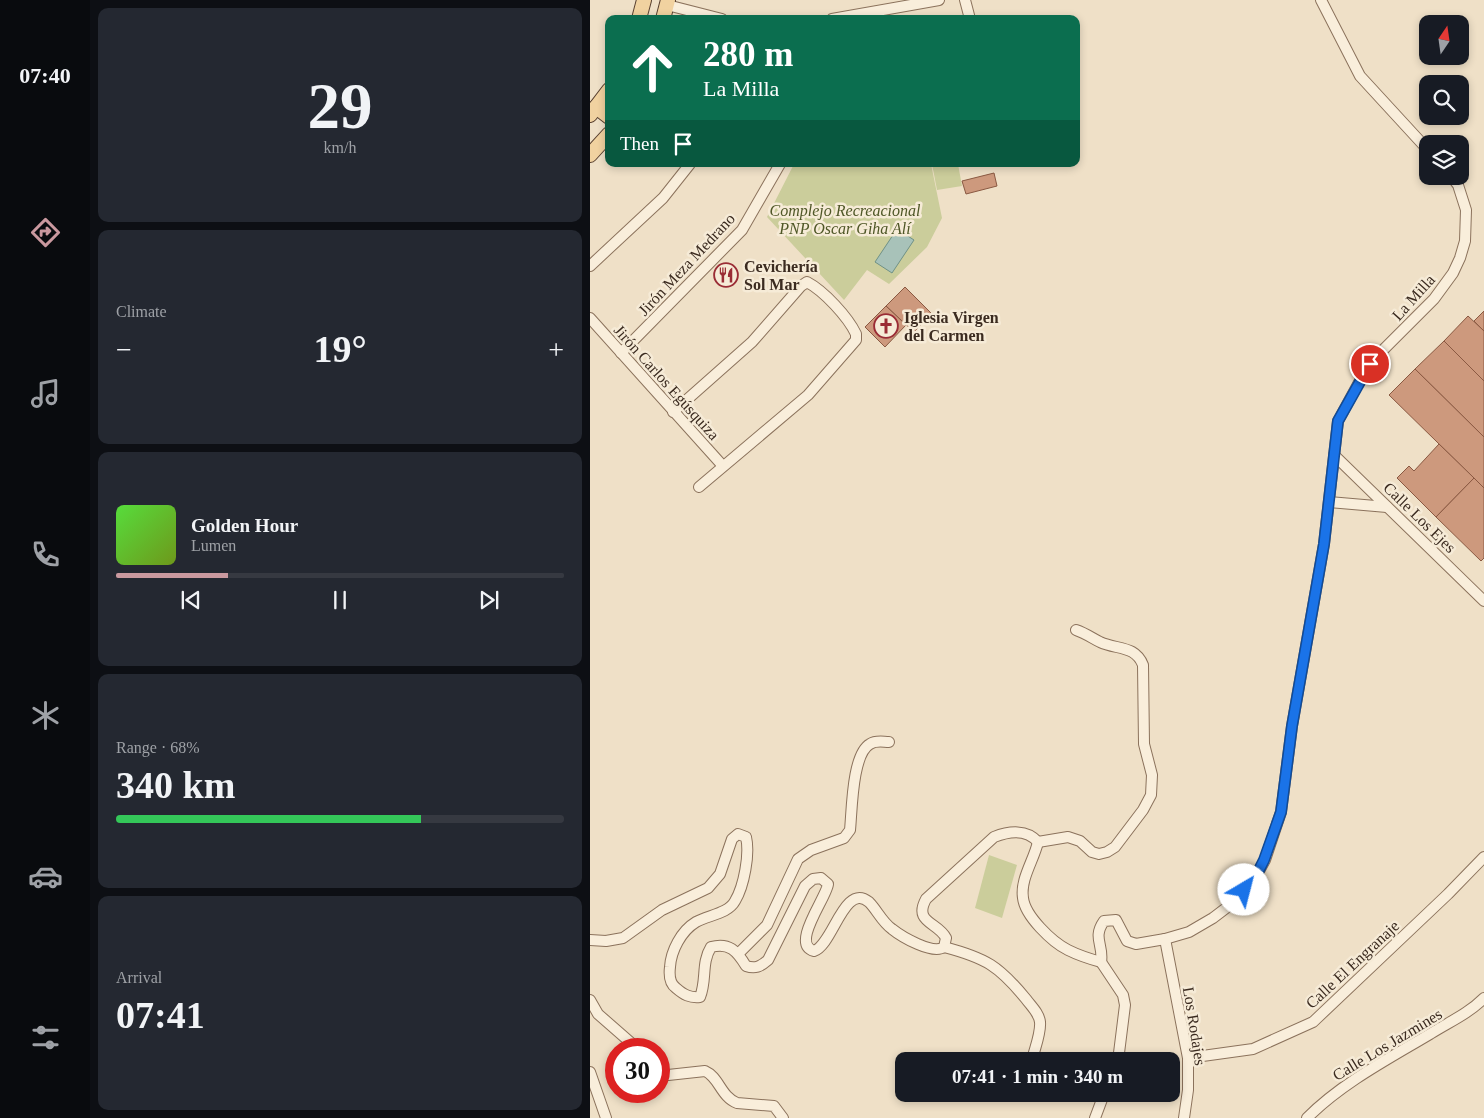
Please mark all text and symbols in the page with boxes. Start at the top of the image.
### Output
north arrow [1419,15,1469,65]
map controls [1419,15,1469,185]
icon: ahead [620,35,685,100]
text: 280 m [703,35,793,74]
text: 07:40 [19,63,71,88]
text: 29 [308,70,373,142]
button: search [1419,75,1469,125]
text: La Milla [703,76,779,101]
icon: arrive [669,130,697,158]
text: Then [620,133,659,154]
button: layers [1419,135,1469,185]
text: km/h [324,139,356,156]
park label: Complejo Recreacional PNP Oscar Giha Alí [770,202,921,237]
street label: Jirón Meza Medrano [635,210,738,319]
icon: directions [28,215,63,250]
place label: Cevichería Sol Mar [744,258,818,293]
restaurant icon: Cevichería Sol Mar [713,262,739,288]
street label: La Milla [1388,271,1438,324]
text: Climate [116,303,167,320]
place label: Iglesia Virgen del Carmen [904,309,999,344]
church icon: Iglesia Virgen del Carmen [873,313,899,339]
street label: Jirón Carlos Egúsquiza [610,321,723,444]
text: 19° [313,328,367,370]
text: − [116,334,132,365]
text: + [548,334,564,365]
pin [1349,343,1391,385]
icon: arrive [1356,350,1384,378]
icon: music [28,376,63,411]
street label: Calle Los Ejes [1379,479,1459,557]
text: Golden Hour [191,515,298,536]
icon: phone [28,537,63,572]
text: Lumen [191,537,236,554]
icon: previous [177,586,205,614]
icon: pause [326,586,354,614]
icon: next [475,586,503,614]
icon: climate [28,698,63,733]
text: Range · 68% [116,739,200,756]
text: 340 km [116,764,235,806]
icon: car [28,859,63,894]
position arrow [1217,863,1269,915]
street label: Calle El Engranaje [1302,917,1403,1013]
text: Arrival [116,969,162,986]
street label: Los Rodajes [1179,985,1209,1067]
text: 07:41 [116,994,205,1036]
street label: Calle Los Jazmines [1330,1005,1445,1084]
icon: filters [28,1020,63,1055]
speed limit sign: 30 [605,1038,670,1103]
text: 07:41 · 1 min · 340 m [952,1066,1123,1087]

